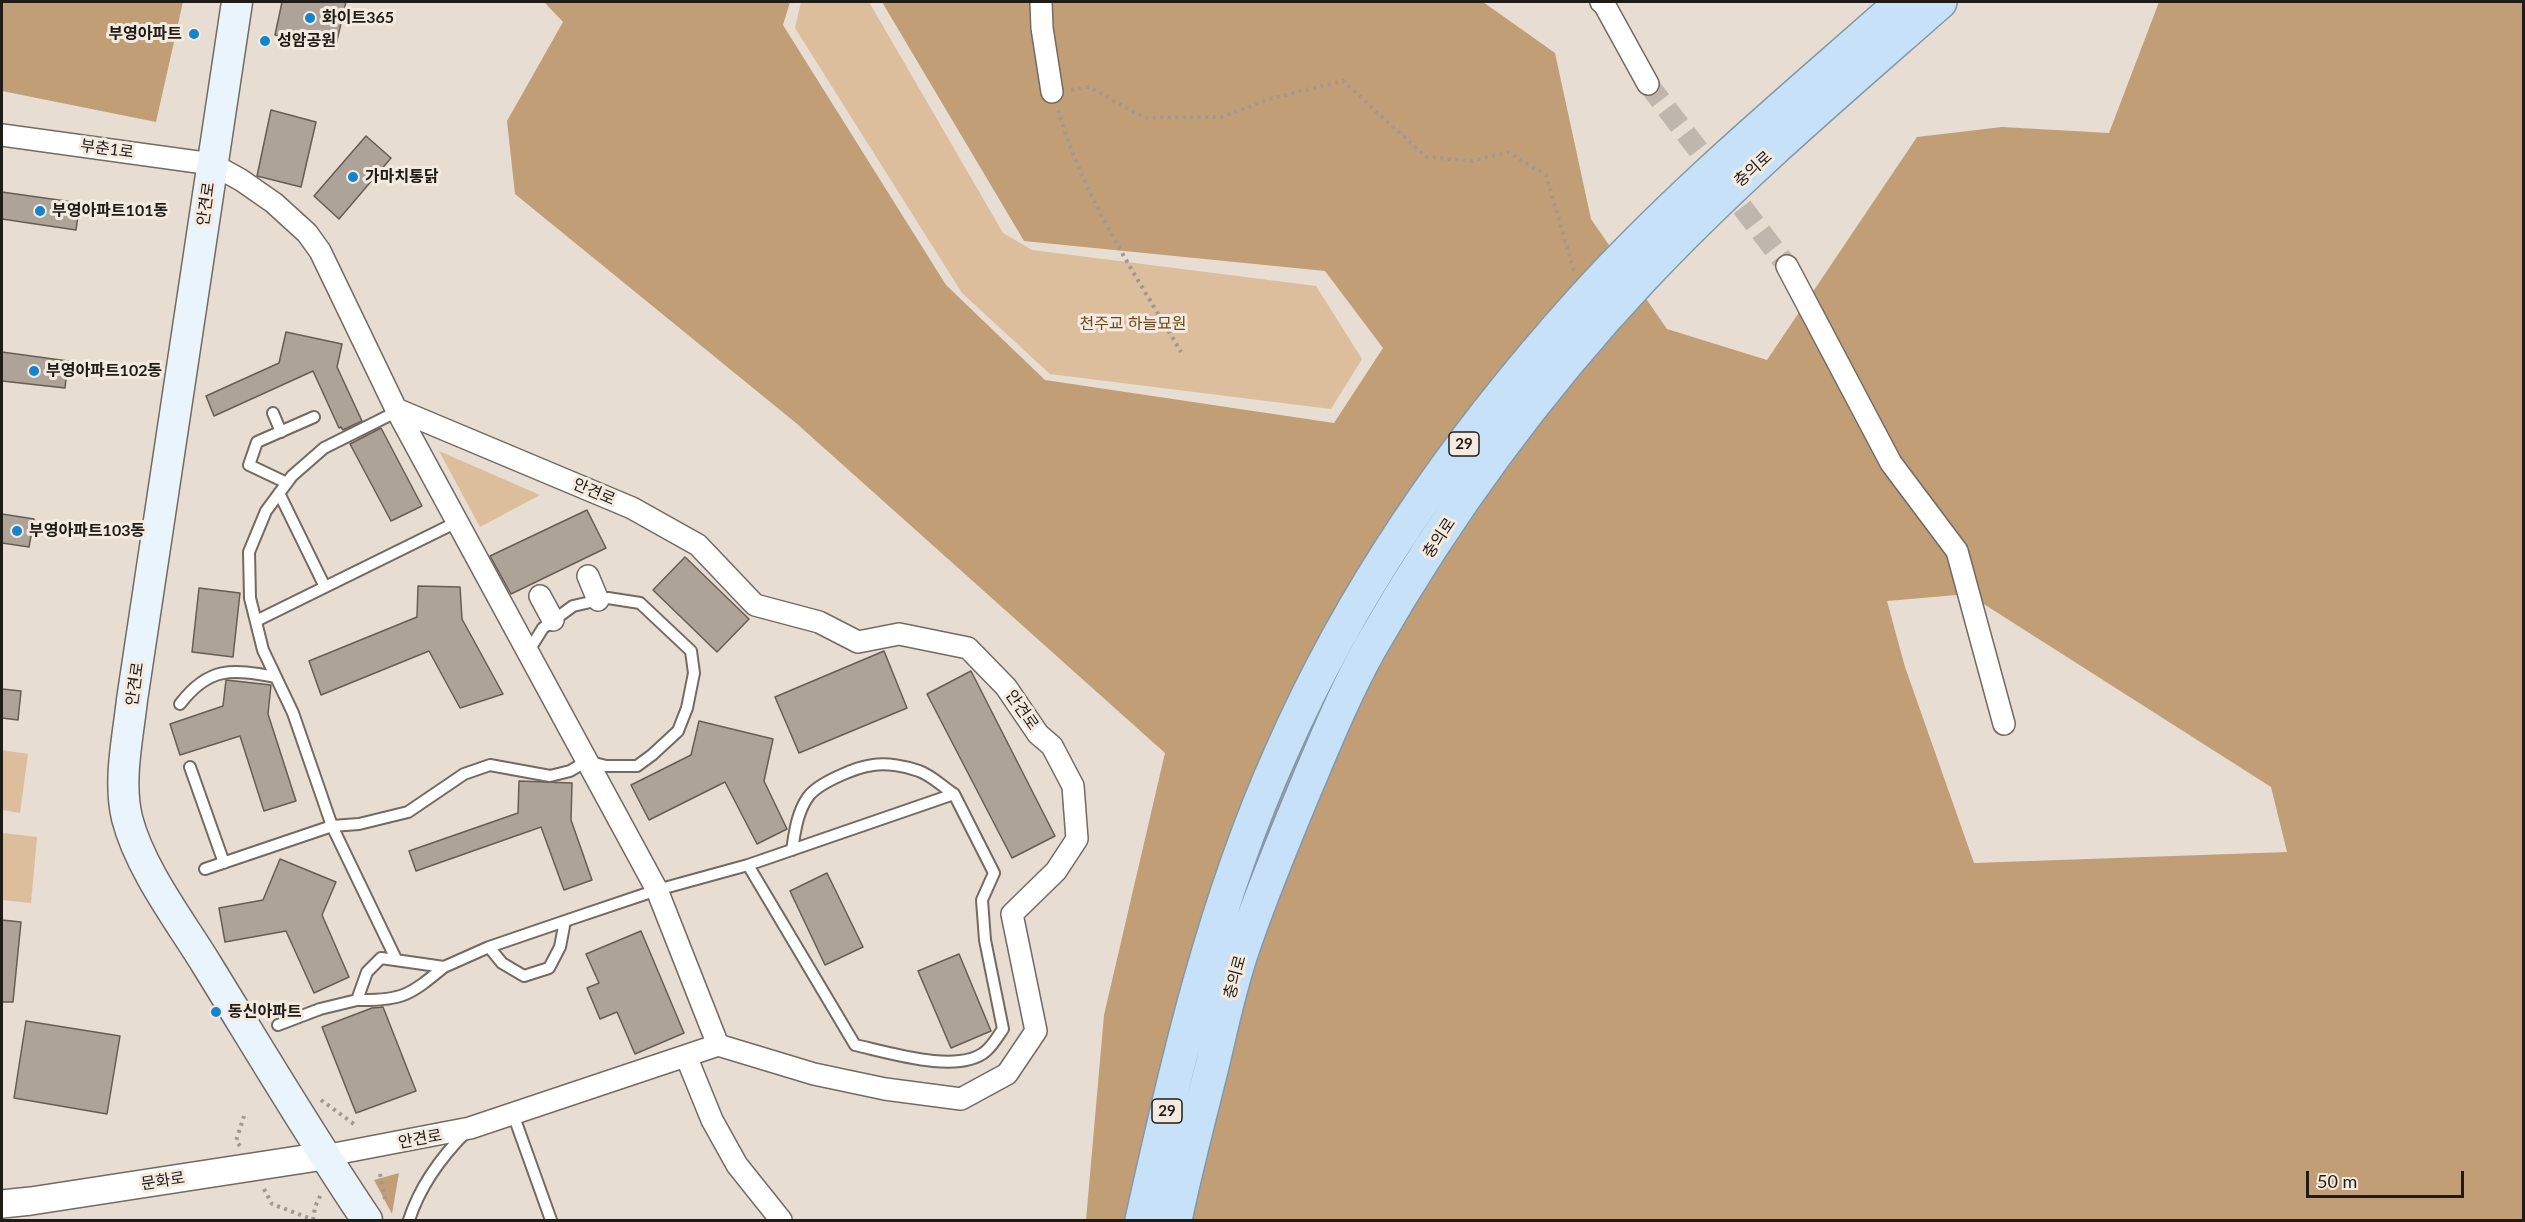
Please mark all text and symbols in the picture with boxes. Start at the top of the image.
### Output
place label: 화이트365 [322,8,394,28]
marker: 화이트365 [303,11,317,25]
place label: 부영아파트 [108,24,182,44]
marker: 부영아파트 [187,27,201,41]
place label: 성암공원 [277,31,336,51]
marker: 성암공원 [258,34,272,48]
street label: 부춘1로 [79,136,135,162]
street label: 충의로 [1730,147,1776,191]
place label: 가마치통닭 [365,167,439,187]
marker: 가마치통닭 [346,170,360,184]
street label: 안견로 [193,181,219,227]
place label: 부영아파트101동 [52,201,168,221]
marker: 부영아파트101동 [33,204,47,218]
park label: 천주교 하늘묘원 [1079,314,1187,334]
place label: 부영아파트102동 [46,361,162,381]
marker: 부영아파트102동 [27,364,41,378]
road number: 29 [1449,432,1479,456]
street label: 안견로 [570,475,618,509]
street label: 충의로 [1419,514,1459,562]
place label: 부영아파트103동 [29,521,145,541]
marker: 부영아파트103동 [10,524,24,538]
street label: 안견로 [122,661,148,707]
street label: 안견로 [1001,686,1043,734]
street label: 충의로 [1220,953,1250,1001]
place label: 동신아파트 [228,1002,302,1022]
marker: 동신아파트 [209,1005,223,1019]
road number: 29 [1152,1099,1182,1123]
street label: 안견로 [397,1126,443,1152]
scale bar [2309,1159,2466,1197]
street label: 문화로 [140,1168,186,1194]
text: 50 m [2317,1170,2357,1192]

